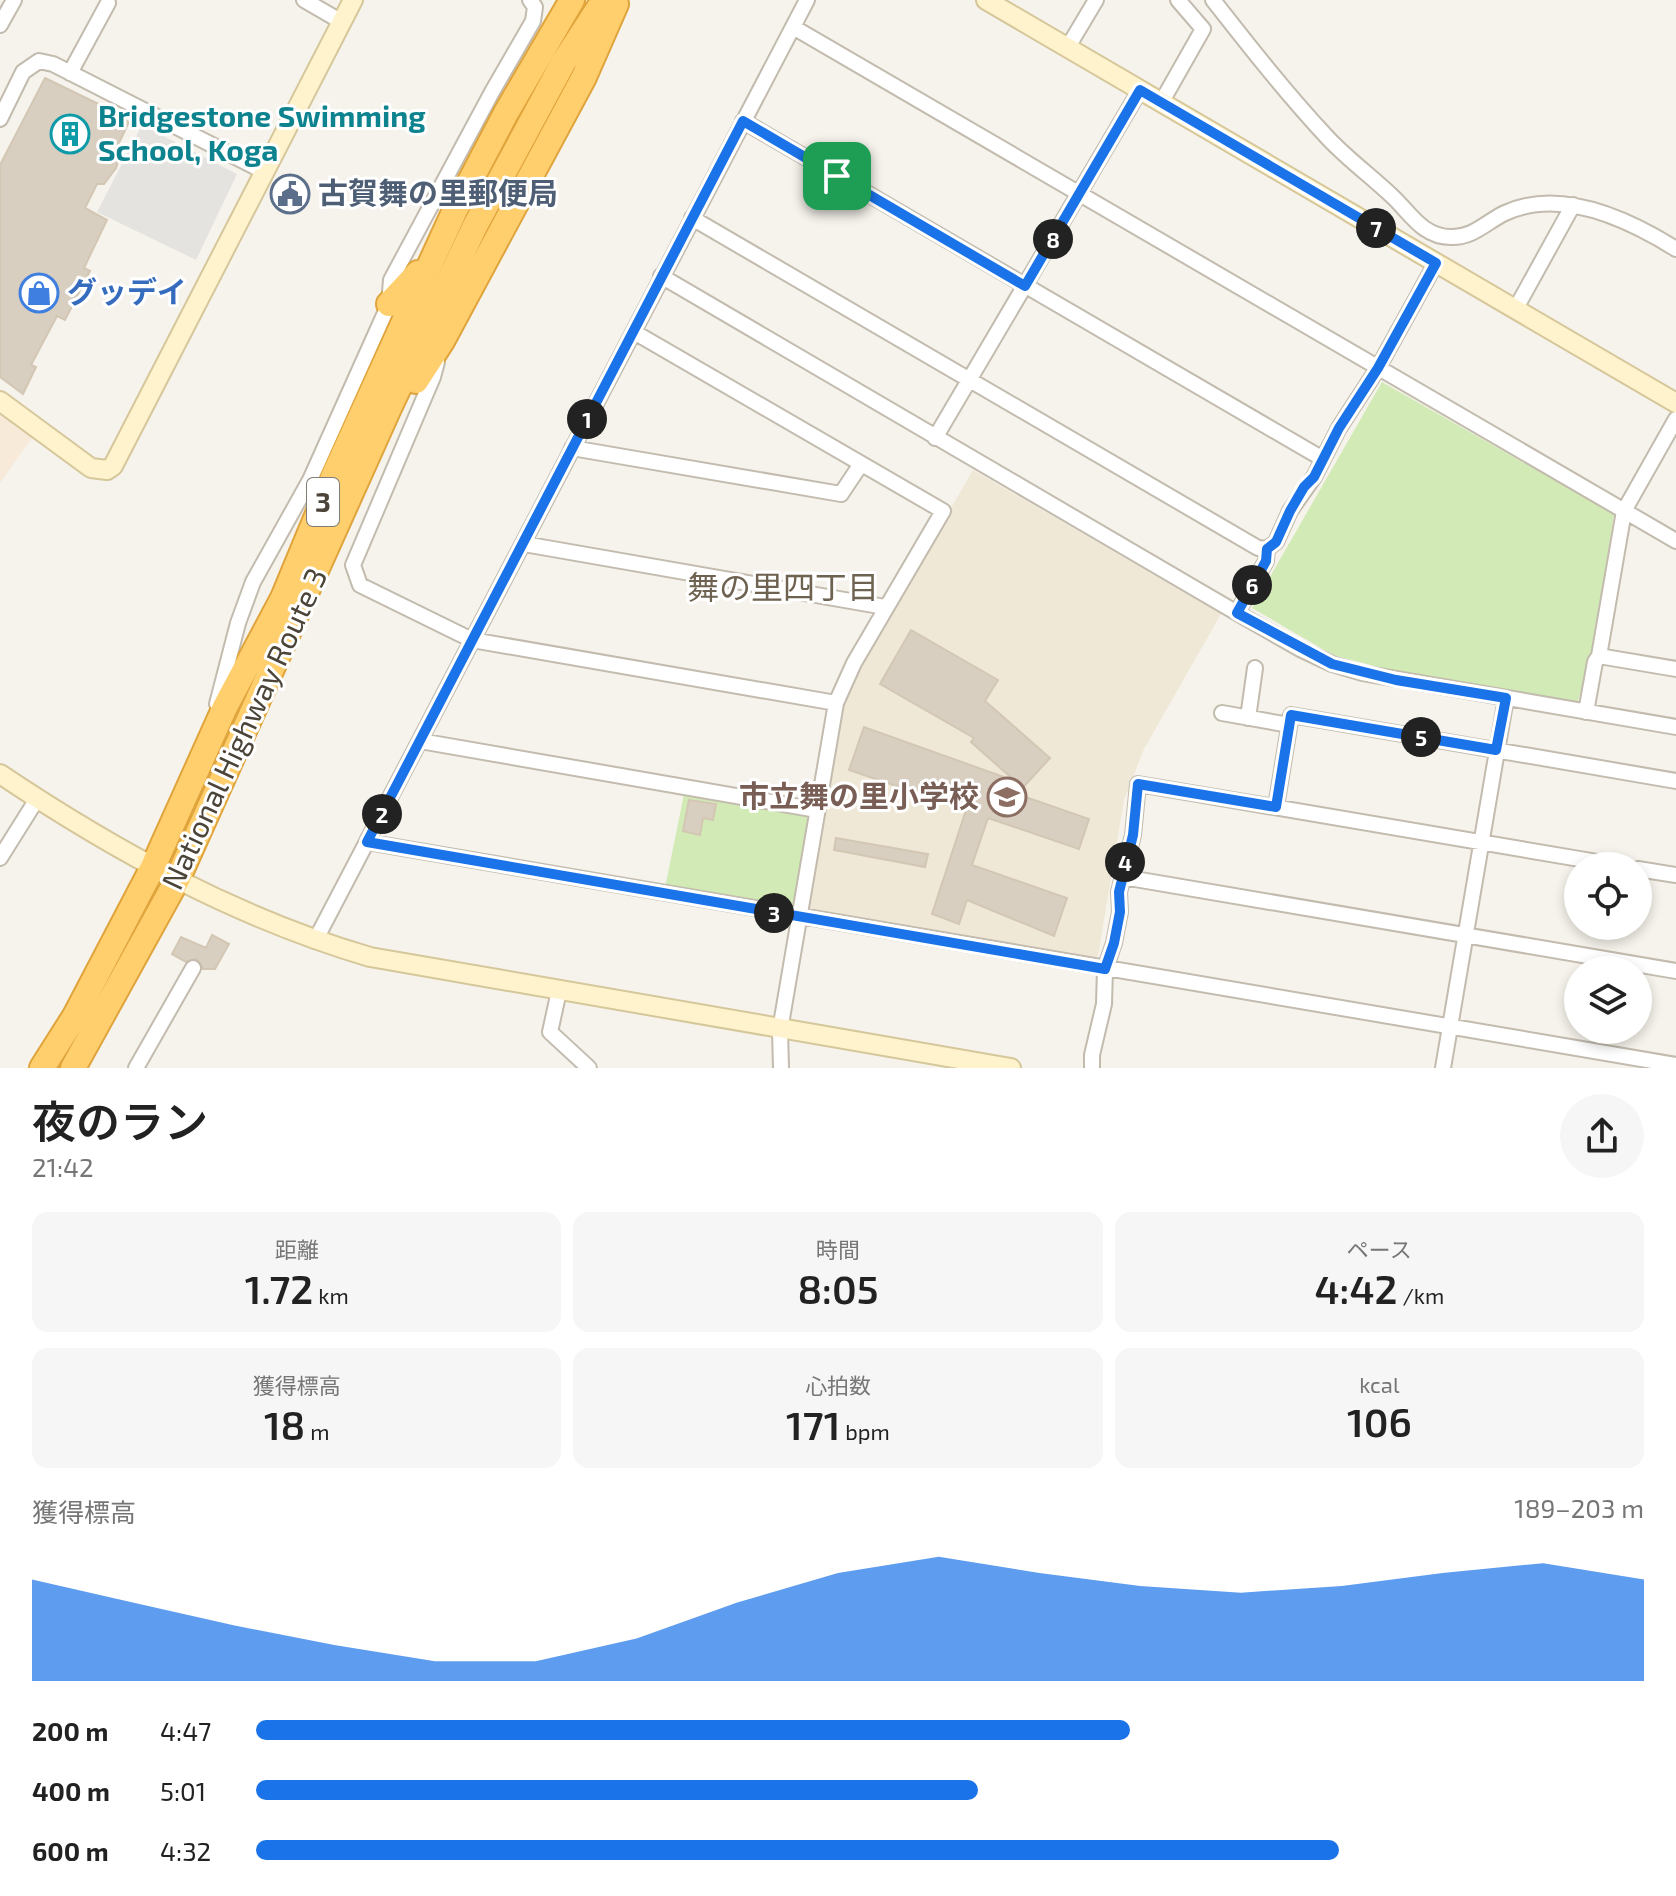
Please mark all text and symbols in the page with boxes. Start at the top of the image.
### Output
place label: Bridgestone Swimming School, Koga [98,97,426,167]
building icon: Bridgestone Swimming School, Koga [49,113,91,155]
pin [803,142,871,210]
icon: arrive [815,154,859,198]
public building icon: 古賀舞の里郵便局 [269,173,311,215]
place label: 古賀舞の里郵便局 [318,174,558,210]
pin: 7 [1356,208,1396,248]
text: 7 [1370,215,1382,241]
pin: 8 [1033,219,1073,259]
text: 8 [1046,226,1060,252]
shop icon: グッデイ [18,272,60,314]
place label: グッデイ [67,273,187,309]
pin: 1 [567,399,607,439]
text: 1 [582,406,592,432]
road number: 3 [307,478,339,526]
street label: National Highway Route 3 [153,562,334,895]
pin: 6 [1232,565,1272,605]
district label: 舞の里四丁目 [687,567,879,605]
text: 6 [1246,572,1258,598]
pin: 5 [1401,717,1441,757]
text: 5 [1415,724,1427,750]
school or university icon: 市立舞の里小学校 [986,776,1028,818]
place label: 市立舞の里小学校 [739,777,979,813]
pin: 2 [362,794,402,834]
text: 2 [376,801,388,827]
pin: 4 [1105,842,1145,882]
text: 4 [1118,849,1132,875]
map controls [1564,852,1652,1044]
button: locate [1564,852,1652,940]
pin: 3 [754,893,794,933]
text: 3 [768,900,780,926]
button: layers [1564,956,1652,1044]
text: 夜のラン [32,1094,208,1147]
button: share [1560,1094,1644,1178]
text: 21:42 [32,1151,94,1182]
text: 距離 [275,1236,319,1262]
text: 時間 [816,1236,860,1262]
text: ペース [1347,1236,1412,1262]
text: 1.72 [245,1264,313,1312]
text: 8:05 [797,1264,879,1312]
text: 4:42 [1314,1264,1397,1312]
text: km [313,1282,349,1308]
text: /km [1397,1282,1444,1308]
text: kcal [1359,1371,1399,1397]
text: 獲得標高 [253,1372,341,1398]
text: 心拍数 [805,1372,871,1398]
text: 106 [1347,1397,1412,1445]
text: 18 [264,1400,305,1448]
text: 171 [786,1400,840,1448]
text: m [305,1418,329,1444]
text: bpm [840,1418,890,1444]
text: 189–203 m [1514,1492,1644,1523]
text: 獲得標高 [32,1496,136,1527]
text: 200 m [32,1715,108,1746]
text: 4:47 [160,1715,211,1746]
text: 400 m [32,1775,110,1806]
text: 5:01 [160,1775,206,1806]
text: 600 m [32,1835,109,1866]
text: 4:32 [160,1835,211,1866]

